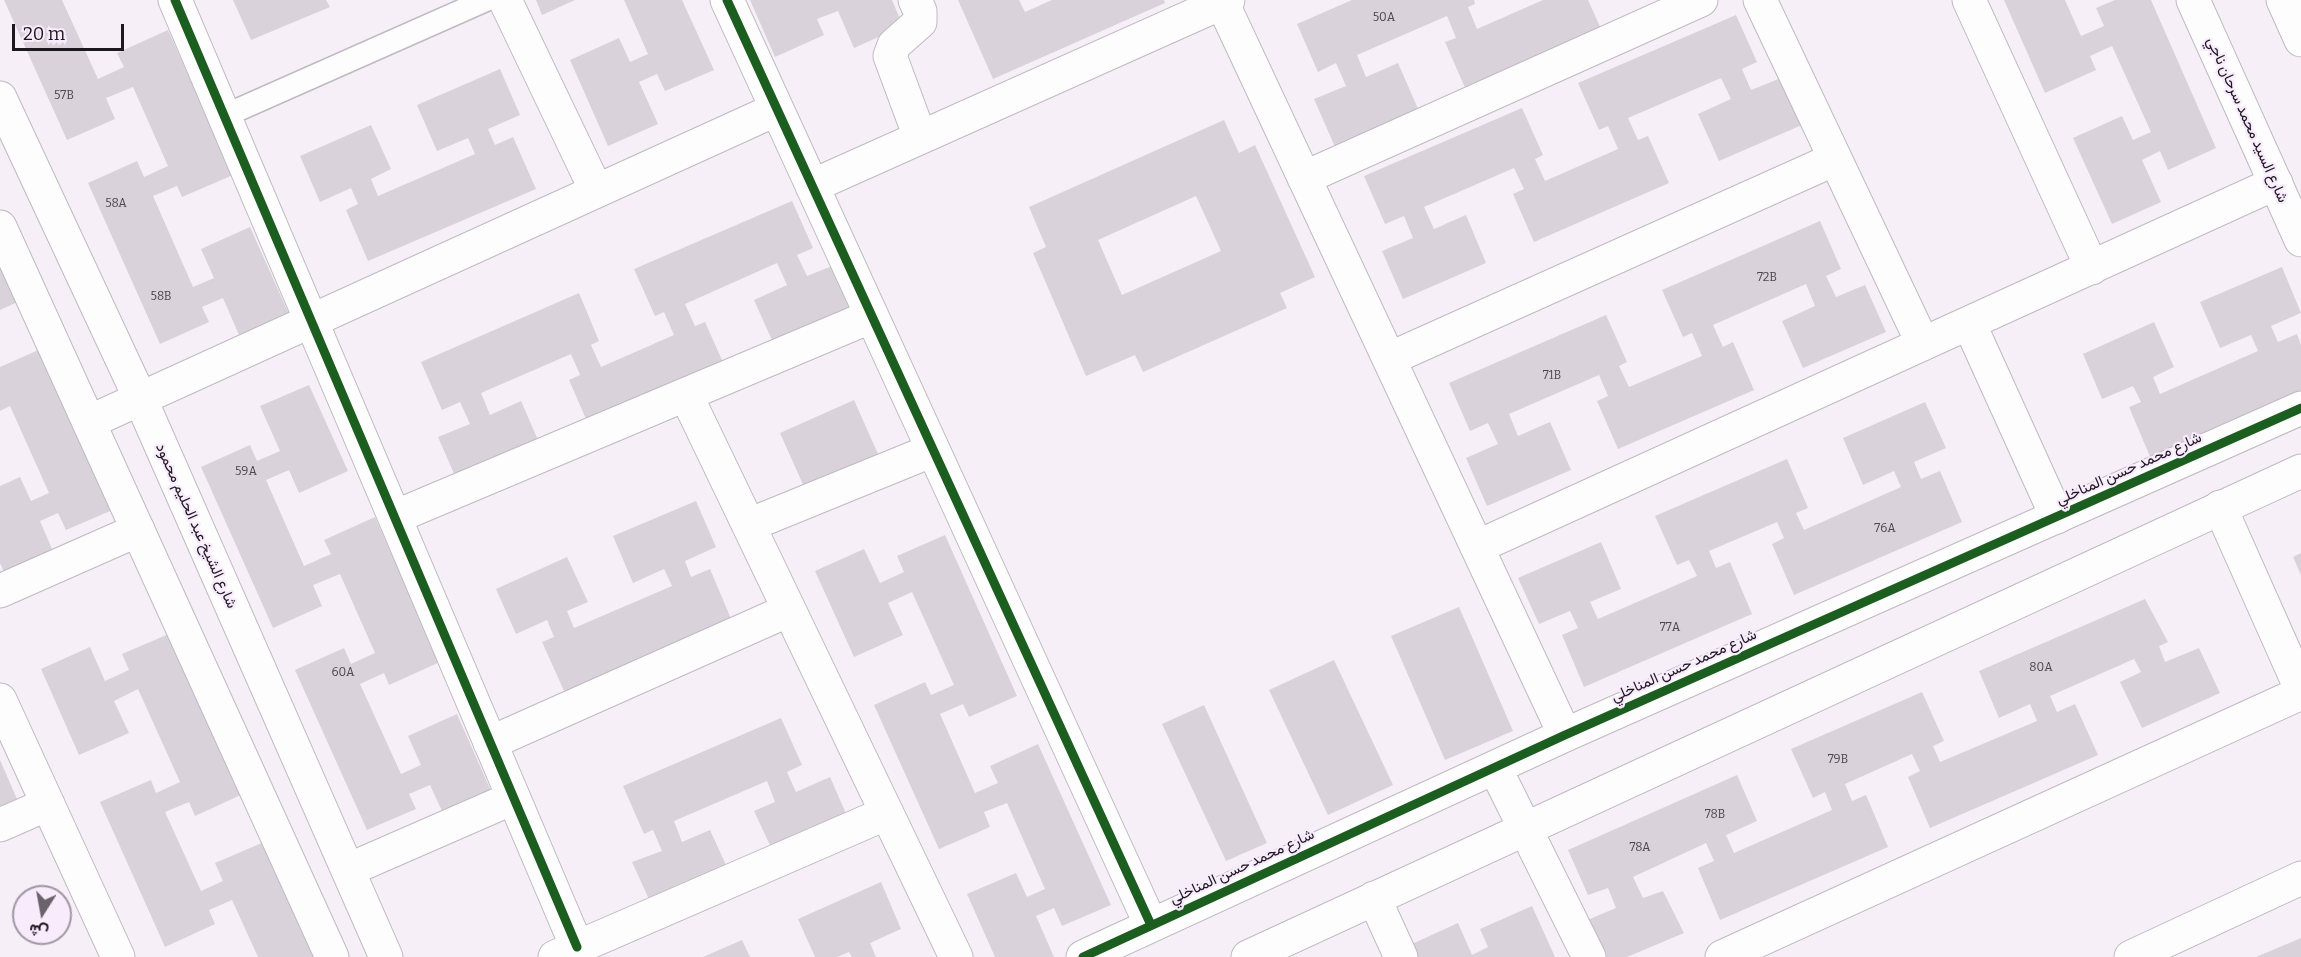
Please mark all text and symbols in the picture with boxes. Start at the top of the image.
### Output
house number: 50A [1373,11,1395,25]
scale bar [15,12,128,50]
text: 20 m [23,23,65,45]
street label: شارع السيد محمد سرحان ناجي [2202,34,2292,206]
house number: 57B [54,89,74,103]
house number: 58A [105,197,127,211]
house number: 72B [1757,271,1777,285]
house number: 58B [150,290,172,304]
house number: 71B [1543,369,1561,383]
street label: شارع محمد حسن المناخلي [2053,429,2205,509]
street label: شارع الشيخ عبد الحليم محمود [151,441,241,611]
house number: 59A [235,465,257,479]
house number: 76A [1874,522,1896,536]
house number: 77A [1660,621,1680,635]
street label: شارع محمد حسن المناخلي [1608,626,1760,706]
house number: 80A [2029,661,2053,675]
house number: 60A [331,666,355,680]
house number: 79B [1828,753,1848,767]
house number: 78B [1705,808,1725,822]
street label: شارع محمد حسن المناخلي [1167,826,1317,908]
house number: 78A [1629,841,1651,855]
north arrow [12,885,72,945]
text: ش [28,920,50,942]

